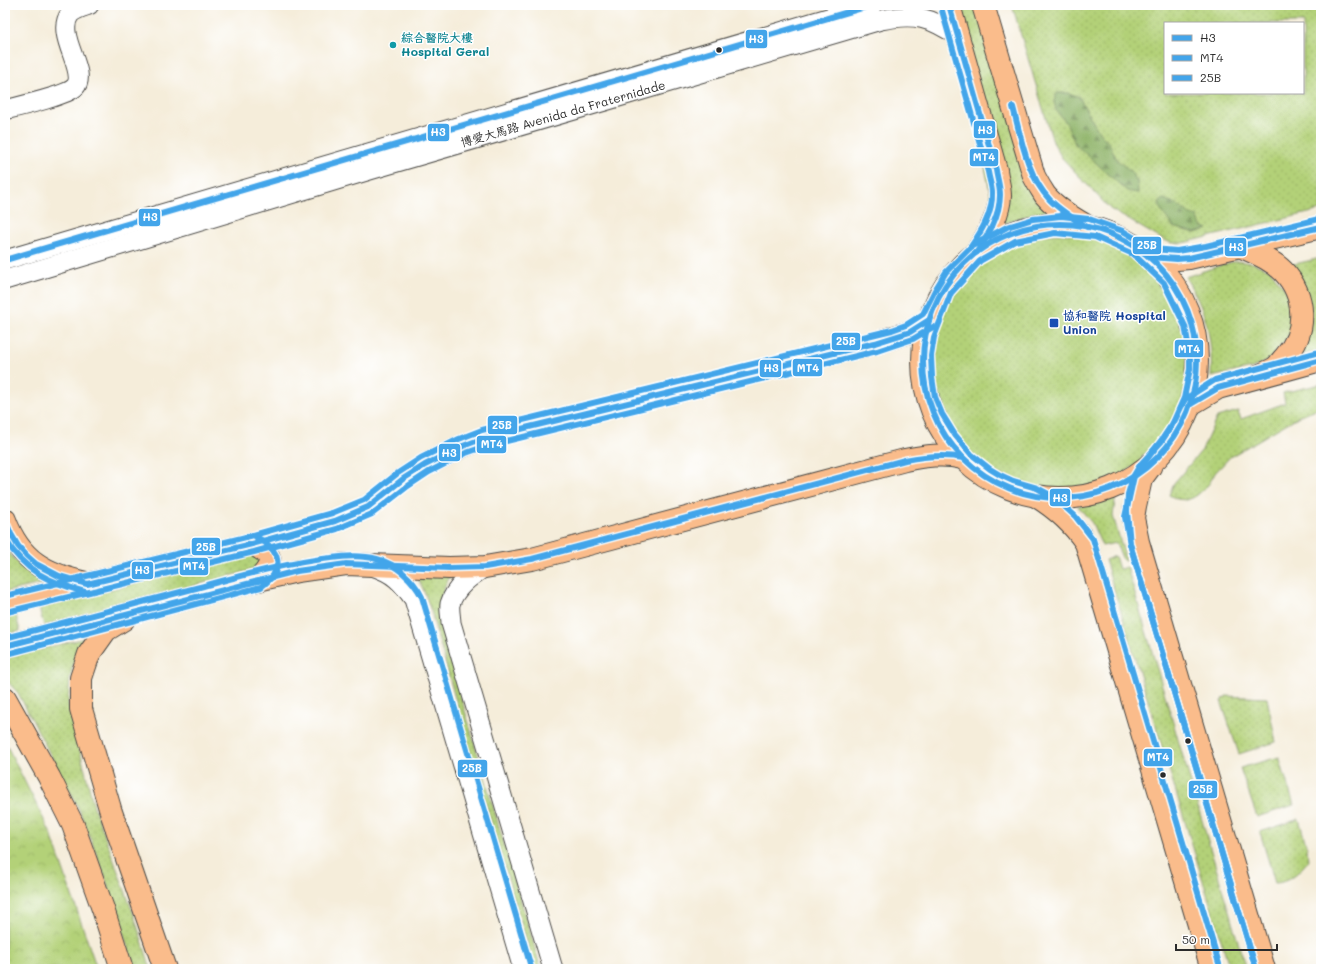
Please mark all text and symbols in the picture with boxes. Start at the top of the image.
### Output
legend [1164,22,1304,94]
place label: 綜合醫院大樓 Hospital Geral [401,29,489,59]
line badge: H3 [745,29,768,49]
text: H3 [1200,29,1216,45]
text: H3 [748,31,764,46]
marker: 綜合醫院大樓 Hospital Geral [388,40,398,50]
unlabelled marker [714,45,724,55]
text: MT4 [1200,49,1223,65]
text: 25B [1200,69,1221,85]
street label: 博愛大馬路 Avenida da Fraternidade [458,76,667,150]
line badge: H3 [973,120,996,139]
text: H3 [977,122,993,137]
line badge: H3 [427,123,450,142]
text: H3 [430,124,446,139]
line badge: MT4 [969,148,999,167]
text: MT4 [973,149,995,164]
line badge: H3 [138,208,161,227]
text: H3 [142,209,158,224]
line badge: 25B [1132,236,1162,255]
text: 25B [1137,237,1157,252]
line badge: H3 [1224,237,1247,257]
text: H3 [1228,239,1244,254]
place label: 協和醫院 Hospital Union [1063,307,1166,337]
marker: 協和醫院 Hospital Union [1048,317,1060,329]
line badge: 25B [831,332,861,351]
text: 25B [836,333,856,348]
line badge: MT4 [1174,339,1204,358]
text: MT4 [1178,341,1200,356]
line badge: MT4 [792,358,823,377]
line badge: H3 [759,359,782,378]
text: H3 [763,360,779,375]
text: MT4 [797,360,819,375]
line badge: 25B [487,415,518,435]
text: 25B [492,417,512,432]
line badge: MT4 [476,435,507,454]
text: MT4 [481,436,503,451]
line badge: H3 [438,443,461,462]
text: H3 [441,445,457,460]
line badge: H3 [1049,488,1071,507]
text: H3 [1052,490,1068,505]
line badge: 25B [191,537,221,556]
text: 25B [196,539,216,554]
line badge: MT4 [179,557,209,576]
text: MT4 [183,558,205,573]
line badge: H3 [131,561,154,580]
text: H3 [134,562,150,577]
unlabelled marker [1183,736,1193,746]
line badge: MT4 [1143,748,1173,767]
text: MT4 [1147,749,1169,764]
line badge: 25B [457,759,488,778]
text: 25B [462,760,482,775]
unlabelled marker [1158,770,1168,780]
line badge: 25B [1188,780,1218,799]
text: 25B [1193,781,1213,796]
scale bar [1176,926,1277,952]
text: 50 m [1182,931,1210,947]

